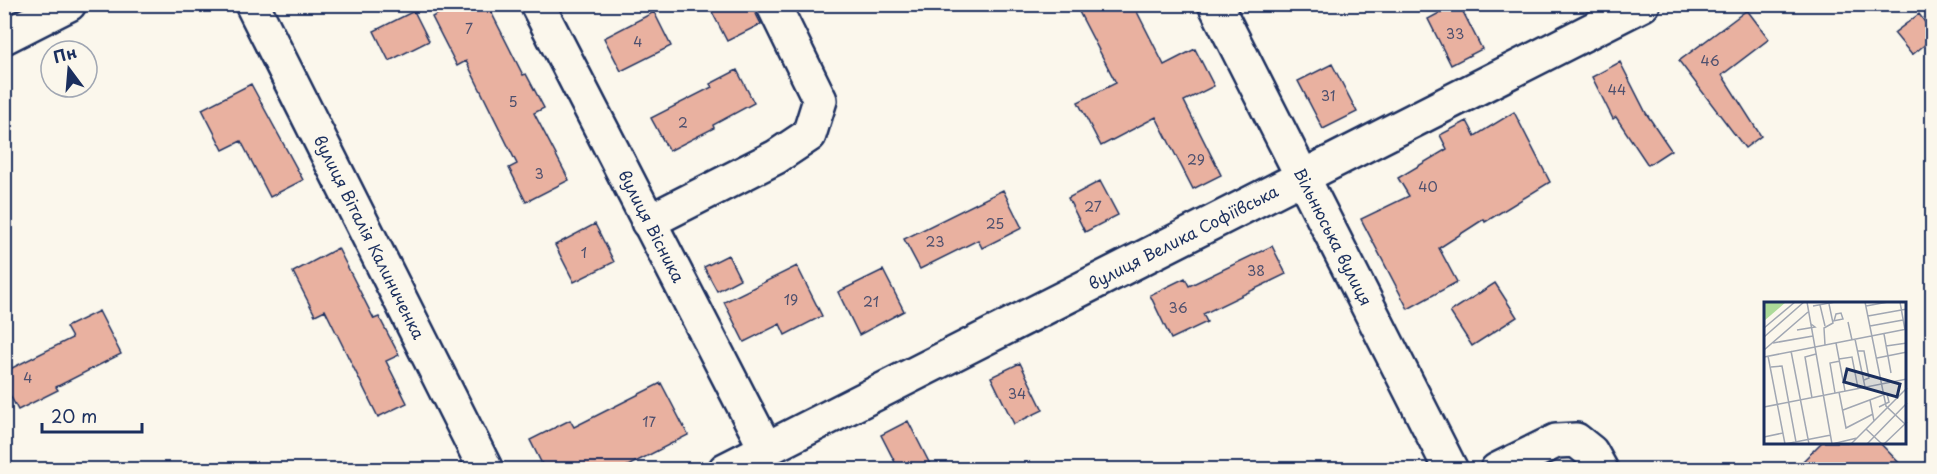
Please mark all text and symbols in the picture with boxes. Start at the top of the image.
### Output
house number: 7 [465,18,473,39]
house number: 33 [1446,23,1464,44]
house number: 4 [633,31,643,52]
north arrow [39,39,99,99]
text: Пн [50,39,79,68]
house number: 46 [1700,50,1720,71]
house number: 44 [1608,79,1626,100]
house number: 31 [1321,85,1335,106]
house number: 5 [508,91,518,112]
house number: 2 [678,112,688,133]
street label: вулиця Віталія Калиниченка [309,131,431,343]
house number: 29 [1187,149,1205,170]
house number: 3 [534,163,544,184]
street label: Вільнюська вулиця [1289,163,1379,309]
street label: вулиця Вісника [613,165,691,286]
house number: 40 [1418,176,1438,197]
street label: вулиця Велика Софіївська [1084,178,1282,295]
house number: 27 [1084,196,1102,217]
house number: 25 [986,213,1004,234]
house number: 23 [926,231,944,252]
house number: 1 [581,242,587,263]
house number: 38 [1247,260,1265,281]
house number: 19 [784,289,798,310]
house number: 21 [863,291,879,312]
house number: 36 [1168,297,1188,318]
inset map [1764,302,1907,444]
house number: 4 [23,367,33,388]
house number: 34 [1008,383,1026,404]
scale bar [42,396,142,434]
text: 20 m [51,402,97,429]
house number: 17 [642,411,656,432]

